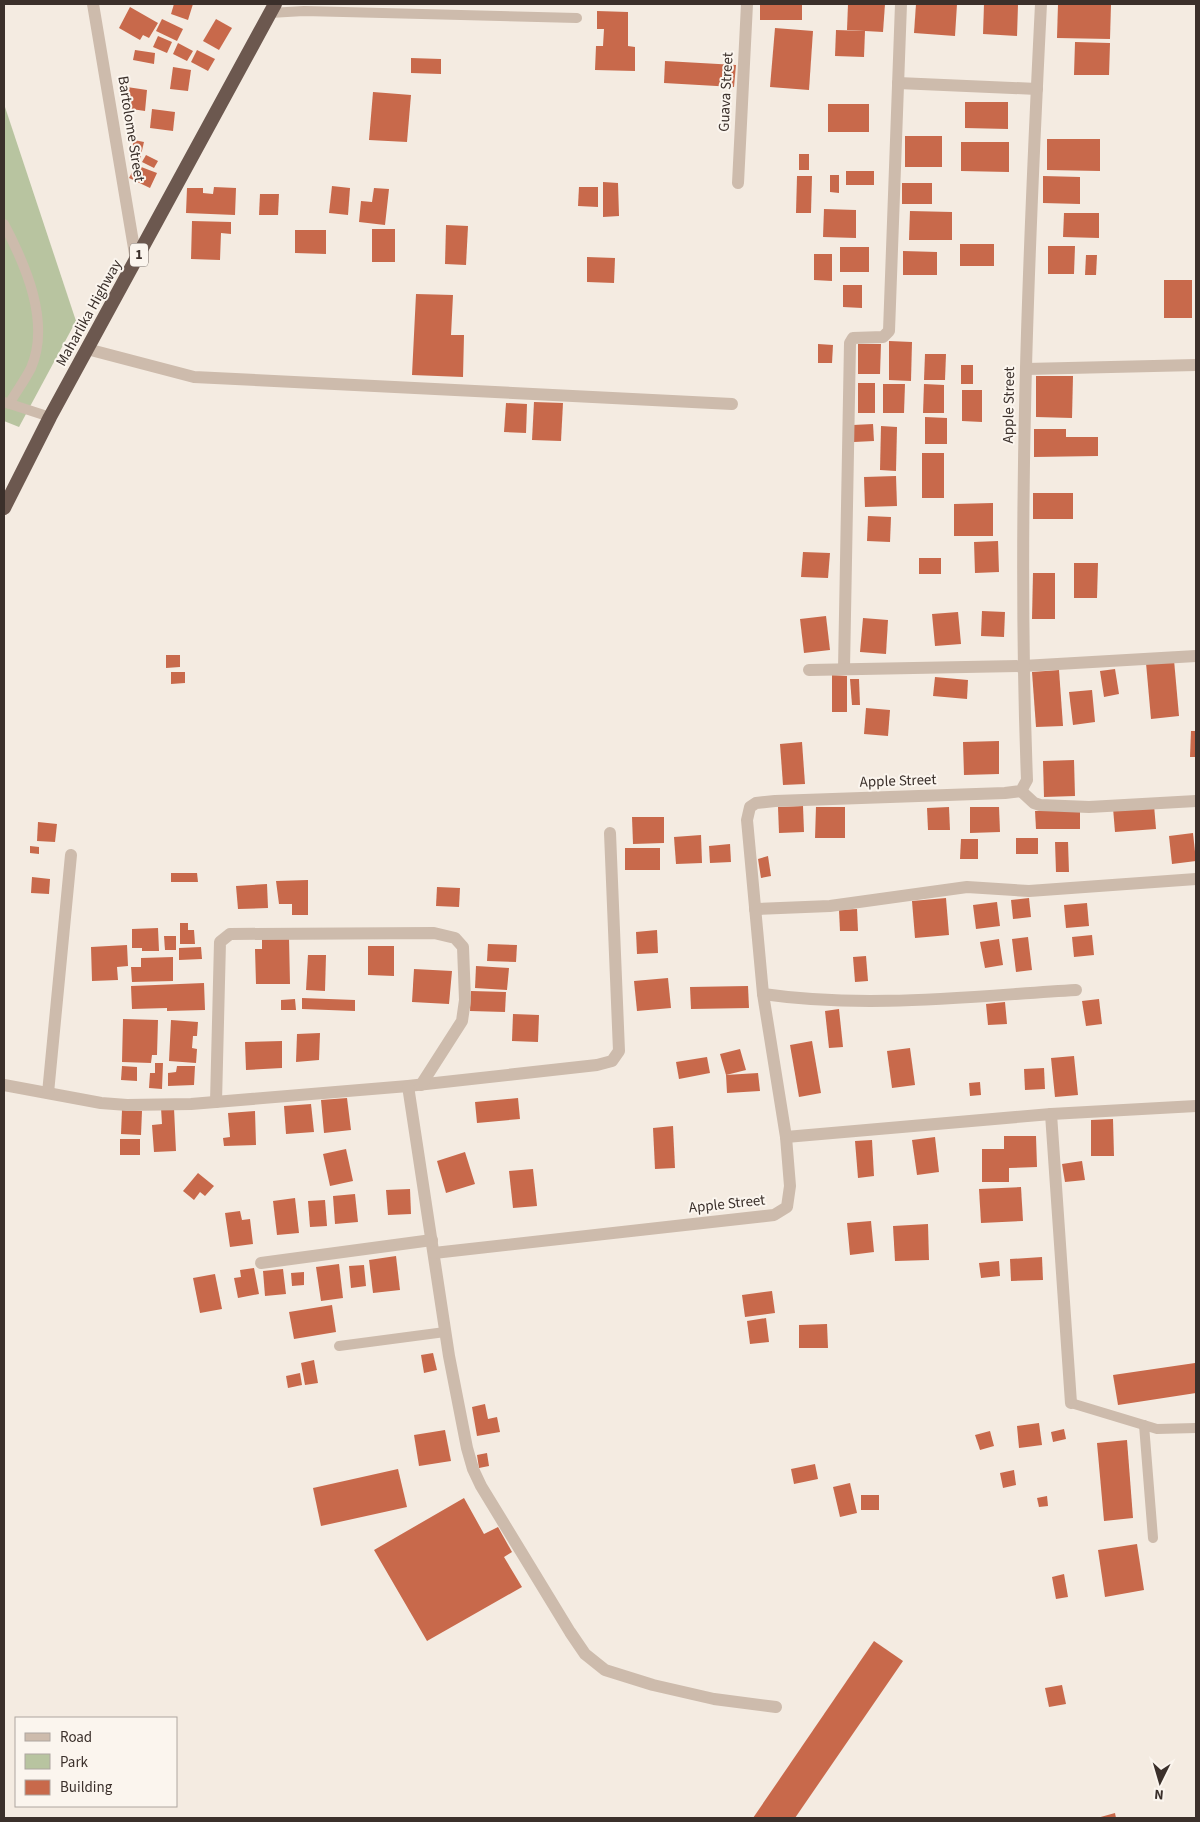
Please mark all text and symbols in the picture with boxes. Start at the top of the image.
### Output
street label: Guava Street [713,52,739,132]
street label: Bartolome Street [112,75,150,183]
road number: 1 [130,244,148,266]
street label: Maharlika Highway [51,256,127,370]
street label: Apple Street [998,367,1020,443]
street label: Apple Street [859,769,937,793]
street label: Apple Street [688,1190,766,1218]
legend [15,1717,178,1807]
text: Road [60,1727,92,1748]
text: Park [60,1752,89,1773]
north arrow [1135,1757,1185,1807]
text: Building [60,1777,113,1798]
text: N [1153,1784,1164,1804]

